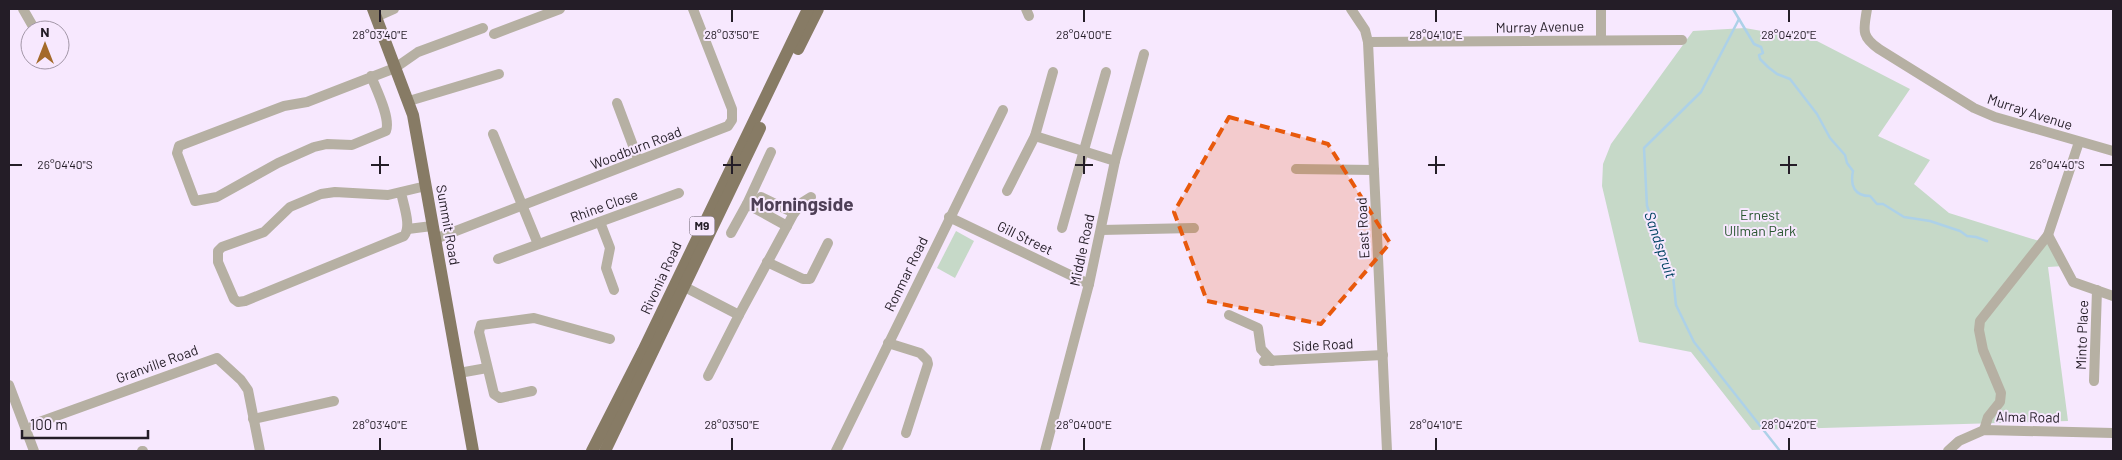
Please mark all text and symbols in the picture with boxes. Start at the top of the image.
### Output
street label: Murray Avenue [1496,17,1584,36]
north arrow [20,20,70,70]
text: N [40,23,50,40]
text: 28°03'40"E [352,27,408,41]
text: 28°03'50"E [704,27,760,41]
text: 28°04'00"E [1056,27,1112,41]
text: 28°04'10"E [1409,27,1463,41]
text: 28°04'20"E [1761,27,1817,41]
street label: Murray Avenue [1985,90,2075,133]
street label: Woodburn Road [588,122,684,173]
text: 26°04'40"S [37,157,93,171]
text: 26°04'40"S [2029,157,2085,171]
street label: Summit Road [433,183,464,266]
street label: Rhine Close [568,185,640,226]
district label: Morningside [750,192,854,215]
street label: East Road [1352,197,1373,259]
park label: Ernest Ullman Park [1724,206,1796,239]
water label: Sandspruit [1641,209,1681,281]
street label: Middle Road [1066,212,1097,288]
road number: M9 [690,217,714,236]
street label: Gill Street [995,217,1056,258]
street label: Ronmar Road [880,234,931,314]
street label: Rivonia Road [636,239,685,317]
street label: Minto Place [2072,300,2091,370]
street label: Side Road [1292,334,1354,355]
street label: Granville Road [113,341,200,386]
street label: Alma Road [1996,407,2060,426]
scale bar [22,408,149,440]
text: 100 m [30,415,68,433]
text: 28°03'40"E [352,417,408,431]
text: 28°03'50"E [704,417,760,431]
text: 28°04'00"E [1056,417,1112,431]
text: 28°04'10"E [1409,417,1463,431]
text: 28°04'20"E [1761,417,1817,431]

